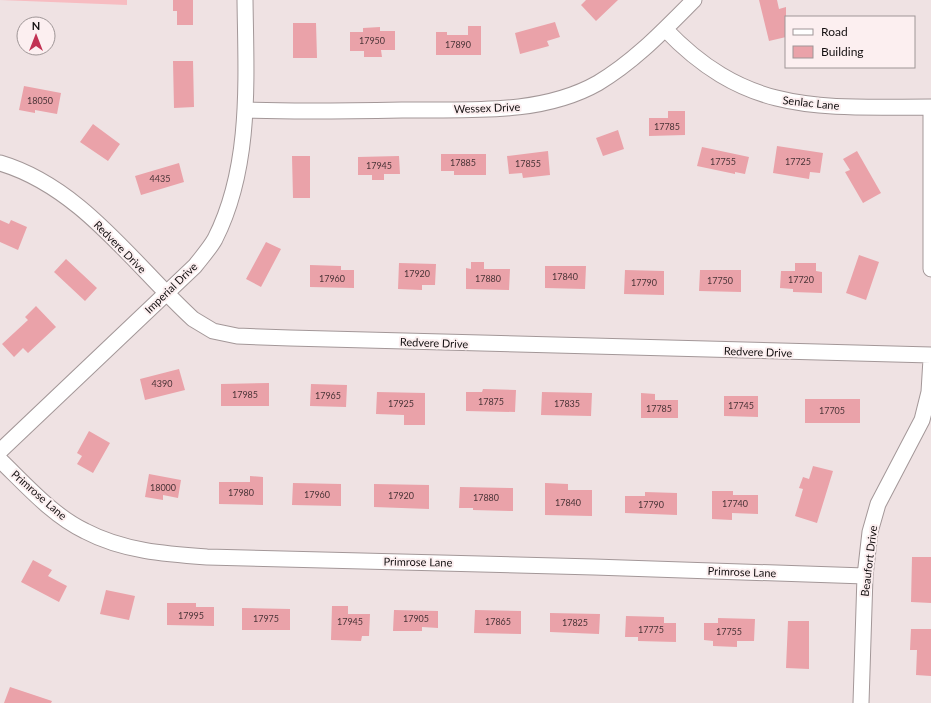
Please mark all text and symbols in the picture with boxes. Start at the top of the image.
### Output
north arrow [16,16,56,56]
legend [785,16,915,68]
text: N [32,19,40,32]
text: Road [821,24,848,39]
house number: 17950 [359,35,385,46]
house number: 17890 [445,39,471,50]
text: Building [821,44,864,59]
street label: Senlac Lane [782,93,840,112]
house number: 18050 [27,95,53,106]
street label: Wessex Drive [454,100,521,115]
house number: 17785 [654,121,680,132]
house number: 17755 [710,156,736,167]
house number: 17725 [785,156,811,167]
house number: 17885 [450,157,476,168]
house number: 17855 [515,158,541,169]
house number: 17945 [366,160,392,171]
house number: 4435 [150,173,170,184]
street label: Redvere Drive [92,218,149,276]
street label: Imperial Drive [142,259,200,316]
house number: 17920 [404,268,430,279]
house number: 17840 [552,271,578,282]
house number: 17960 [319,273,345,284]
house number: 17880 [475,273,501,284]
house number: 17720 [788,274,814,285]
house number: 17750 [707,275,733,286]
house number: 17790 [631,277,657,288]
street label: Redvere Drive [400,335,469,350]
street label: Redvere Drive [724,344,793,359]
house number: 4390 [152,378,172,389]
house number: 17985 [232,389,258,400]
house number: 17965 [315,390,341,401]
house number: 17875 [478,396,504,407]
house number: 17925 [388,398,414,409]
house number: 17835 [554,398,580,409]
house number: 17745 [728,400,754,411]
house number: 17785 [646,403,672,414]
house number: 17705 [819,405,845,416]
street label: Primrose Lane [9,467,70,522]
house number: 18000 [150,482,176,493]
house number: 17980 [228,487,254,498]
house number: 17960 [304,489,330,500]
house number: 17920 [388,490,414,501]
house number: 17880 [473,492,499,503]
house number: 17840 [555,497,581,508]
house number: 17740 [722,498,748,509]
house number: 17790 [638,499,664,510]
street label: Beaufort Drive [858,525,879,597]
street label: Primrose Lane [384,554,453,569]
street label: Primrose Lane [707,564,777,579]
house number: 17995 [178,610,204,621]
house number: 17975 [253,613,279,624]
house number: 17905 [403,613,429,624]
house number: 17945 [337,616,363,627]
house number: 17865 [485,616,511,627]
house number: 17825 [562,617,588,628]
house number: 17775 [638,624,664,635]
house number: 17755 [716,626,742,637]

